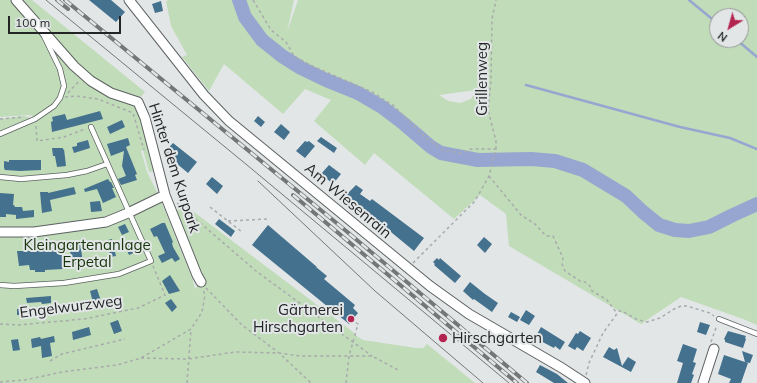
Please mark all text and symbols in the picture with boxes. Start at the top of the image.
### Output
scale bar [10,8,123,34]
north arrow [709,8,749,48]
text: 100 m [15,15,50,30]
text: N [715,29,730,45]
street label: Grillenweg [473,42,491,116]
street label: Hinter dem Kurpark [145,101,203,235]
street label: Am Wiesenrain [301,160,395,242]
park label: Kleingartenanlage Erpetal [23,236,151,271]
street label: Engelwurzweg [19,292,123,322]
place label: Gärtnerei Hirschgarten [253,301,343,336]
marker: Gärtnerei Hirschgarten [346,314,356,324]
place label: Hirschgarten [452,329,542,347]
marker: Hirschgarten [437,332,449,344]

